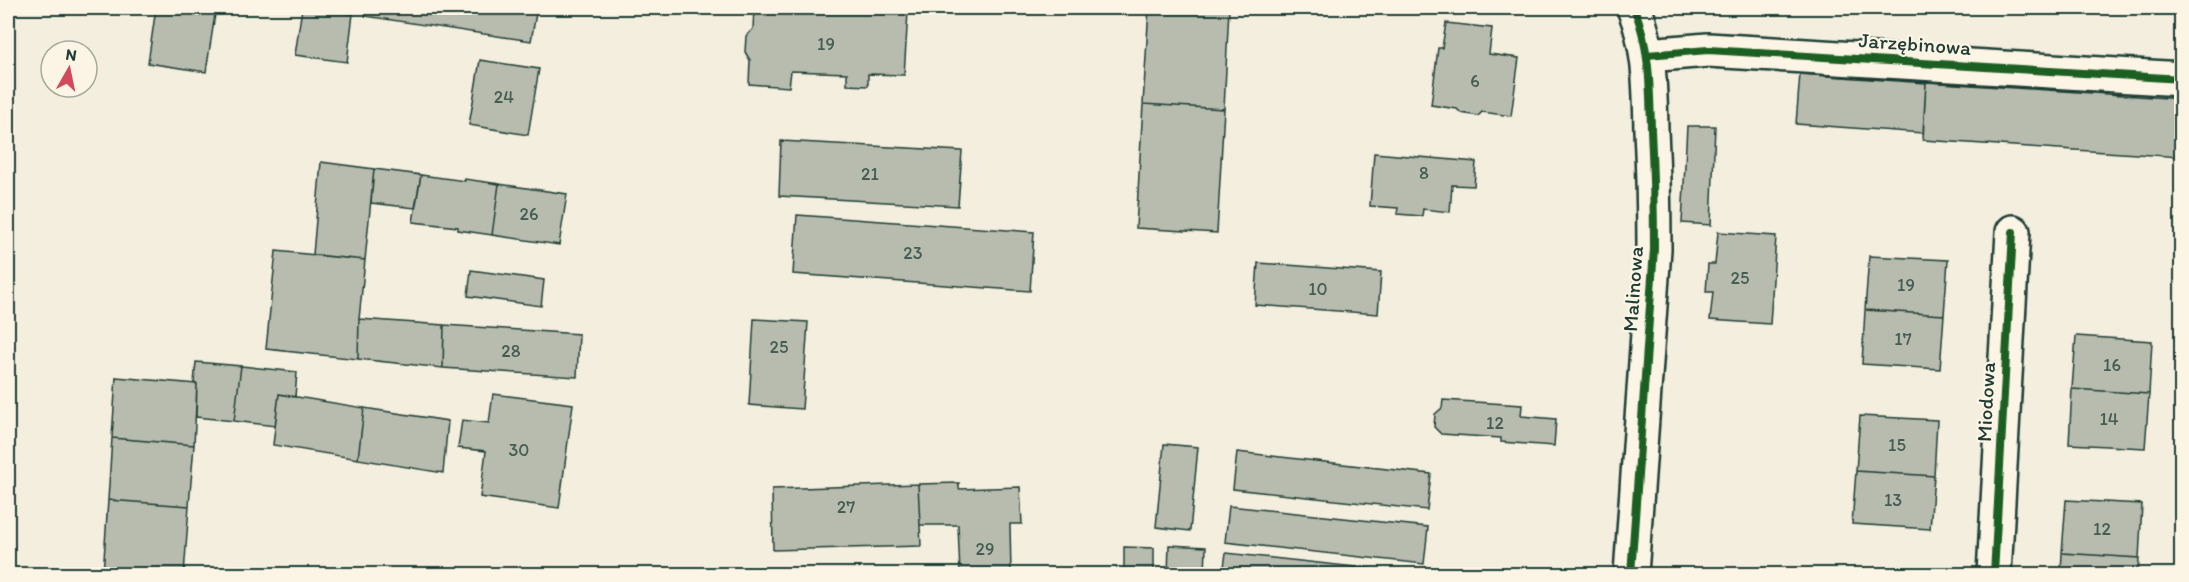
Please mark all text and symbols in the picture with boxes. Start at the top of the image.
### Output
street label: Jarzębinowa [1858,27,1972,60]
house number: 19 [817,33,835,55]
north arrow [39,39,99,99]
text: N [64,44,78,65]
house number: 6 [1470,70,1480,92]
house number: 24 [494,86,514,108]
house number: 8 [1419,162,1429,184]
house number: 21 [861,163,879,185]
house number: 26 [520,203,539,225]
house number: 23 [903,242,923,264]
street label: Malinowa [1617,245,1648,333]
house number: 25 [1731,267,1749,289]
house number: 19 [1897,274,1915,296]
house number: 10 [1308,278,1328,300]
house number: 17 [1894,328,1912,350]
house number: 25 [770,336,788,358]
house number: 28 [501,340,521,362]
house number: 16 [2103,354,2121,376]
street label: Miodowa [1971,361,2000,443]
house number: 14 [2099,408,2119,430]
house number: 12 [1486,412,1504,434]
house number: 15 [1888,434,1906,456]
house number: 30 [509,439,529,461]
house number: 13 [1884,489,1902,511]
house number: 27 [837,496,855,518]
house number: 12 [2093,518,2111,540]
house number: 29 [976,538,994,560]

